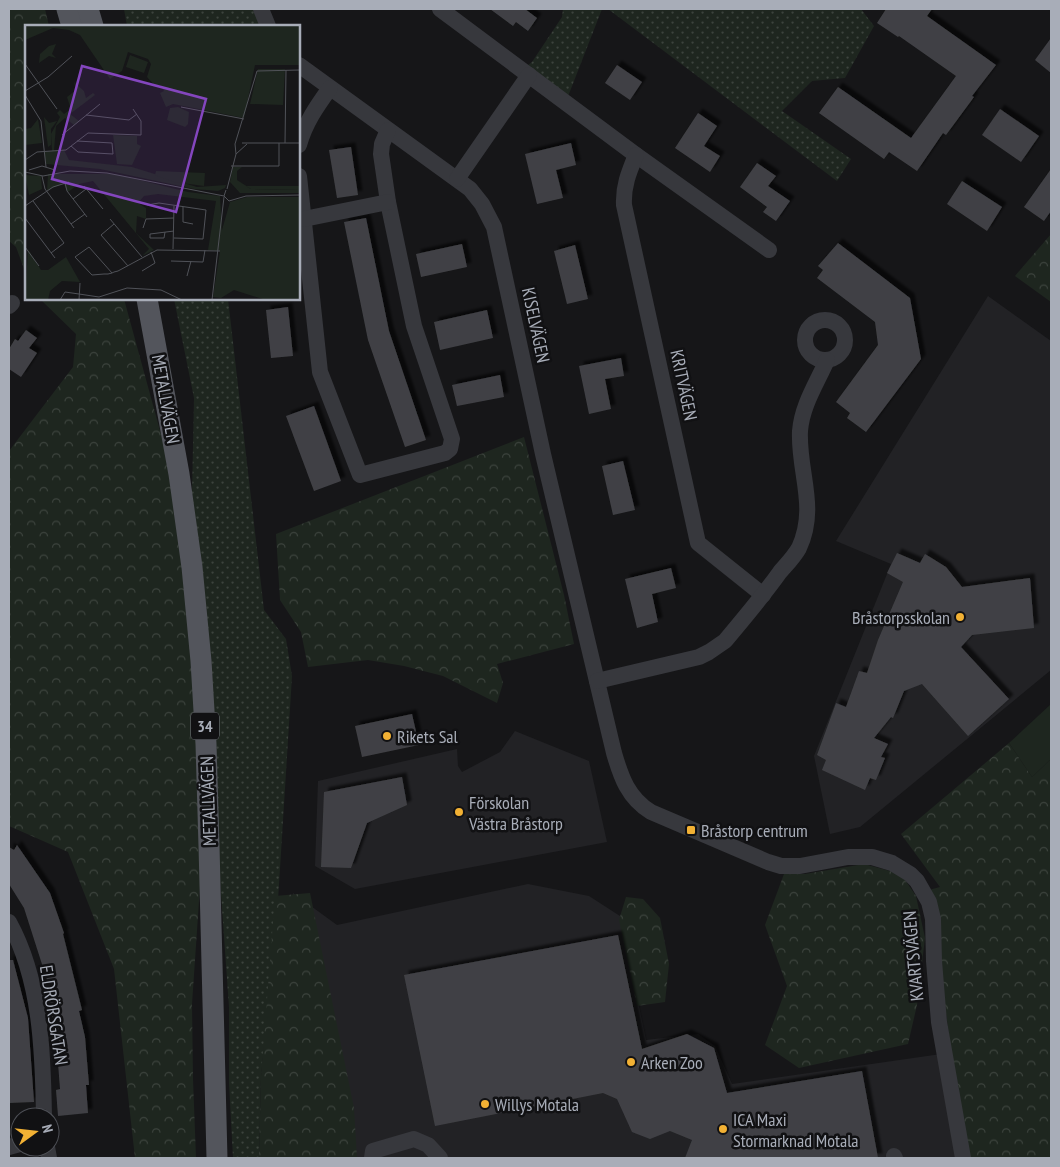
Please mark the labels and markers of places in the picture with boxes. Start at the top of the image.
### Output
place label: Bråstorpsskolan [852,606,950,629]
marker: Bråstorpsskolan [954,611,966,623]
place label: Rikets Sal [397,725,459,748]
marker: Rikets Sal [381,730,393,742]
place label: Förskolan Västra Bråstorp [468,791,563,835]
marker: Förskolan Västra Bråstorp [453,806,465,818]
place label: Bråstorp centrum [701,819,808,842]
marker: Bråstorp centrum [685,824,697,836]
place label: Arken Zoo [641,1051,703,1074]
marker: Arken Zoo [625,1056,637,1068]
place label: Willys Motala [495,1093,579,1116]
marker: Willys Motala [479,1098,491,1110]
place label: ICA Maxi Stormarknad Motala [733,1108,859,1152]
marker: ICA Maxi Stormarknad Motala [717,1123,729,1135]

